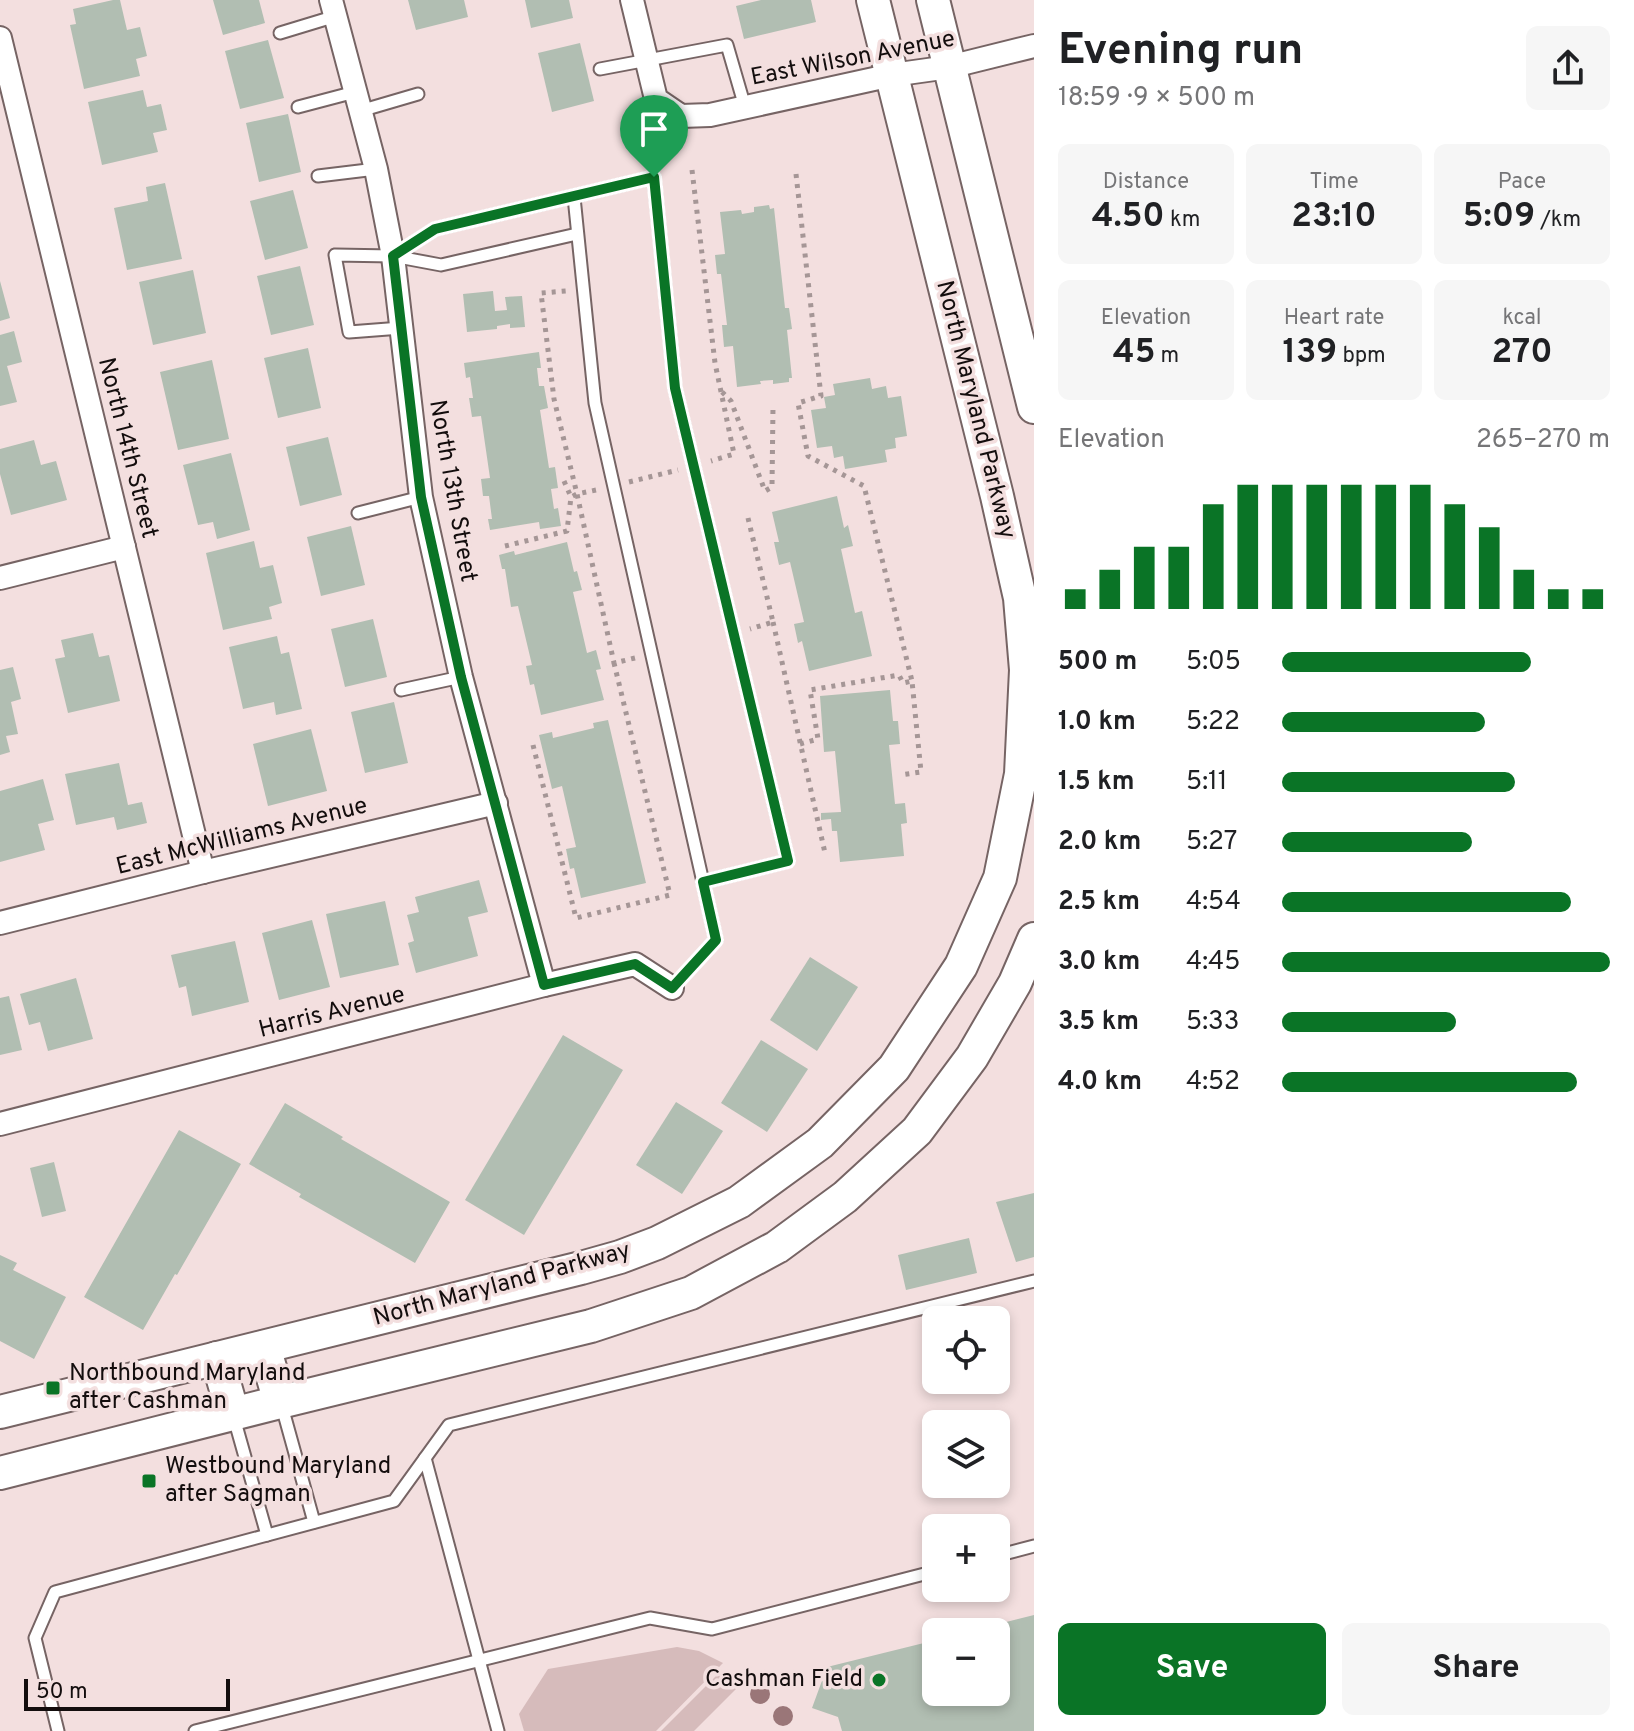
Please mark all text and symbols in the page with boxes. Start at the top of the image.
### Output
street label: East Wilson Avenue [748,24,958,94]
text: Evening run [1058,24,1303,80]
button: share [1526,26,1610,110]
text: 18:59 · 9 × 500 m [1058,82,1255,115]
pin [620,95,688,177]
icon: arrive [632,107,676,151]
text: Distance [1103,169,1189,196]
text: Time [1309,169,1359,196]
text: Pace [1498,169,1546,196]
text: 4.50 [1092,196,1165,239]
text: 23:10 [1291,196,1377,239]
text: 5:09 [1463,196,1535,239]
text: km [1165,207,1200,234]
text: /km [1535,207,1581,234]
street label: North Maryland Parkway [928,278,1022,542]
text: Elevation [1101,305,1191,332]
text: Heart rate [1284,305,1384,332]
text: kcal [1502,305,1542,332]
text: 45 [1113,332,1155,375]
text: 139 [1282,332,1337,375]
text: 270 [1491,332,1553,375]
text: m [1155,343,1179,370]
text: bpm [1337,343,1386,370]
street label: North 14th Street [90,355,164,541]
street label: North 13th Street [421,398,483,584]
text: Elevation [1058,424,1165,457]
text: 265–270 m [1476,424,1610,457]
text: 500 m [1058,646,1137,679]
text: 5:05 [1186,646,1241,679]
text: 1.0 km [1058,706,1136,739]
text: 5:22 [1186,706,1240,739]
text: 1.5 km [1058,766,1135,799]
text: 5:11 [1186,766,1227,799]
street label: East McWilliams Avenue [113,791,371,883]
text: 2.0 km [1058,826,1141,859]
text: 5:27 [1186,826,1237,859]
text: 2.5 km [1058,886,1140,919]
text: 4:54 [1186,886,1241,919]
text: 3.0 km [1058,946,1140,979]
text: 4:45 [1186,946,1240,979]
street label: Harris Avenue [256,980,408,1046]
text: 3.5 km [1058,1006,1139,1039]
text: 5:33 [1186,1006,1239,1039]
text: 4.0 km [1058,1066,1142,1099]
text: 4:52 [1186,1066,1240,1099]
street label: North Maryland Parkway [370,1236,634,1334]
map controls [922,1306,1010,1706]
button: locate [922,1306,1010,1394]
place label: Northbound Maryland after Cashman [69,1359,305,1417]
marker: Northbound Maryland after Cashman [44,1379,62,1397]
button: layers [922,1410,1010,1498]
place label: Westbound Maryland after Sagman [165,1452,391,1510]
marker: Westbound Maryland after Sagman [140,1472,158,1490]
button: + [922,1514,1010,1602]
button: − [922,1618,1010,1706]
button: Save [1058,1623,1326,1715]
button: Share [1342,1623,1610,1715]
place label: Cashman Field [705,1665,863,1695]
marker: Cashman Field [870,1671,888,1689]
scale bar [24,1675,230,1711]
text: 50 m [36,1679,88,1706]

